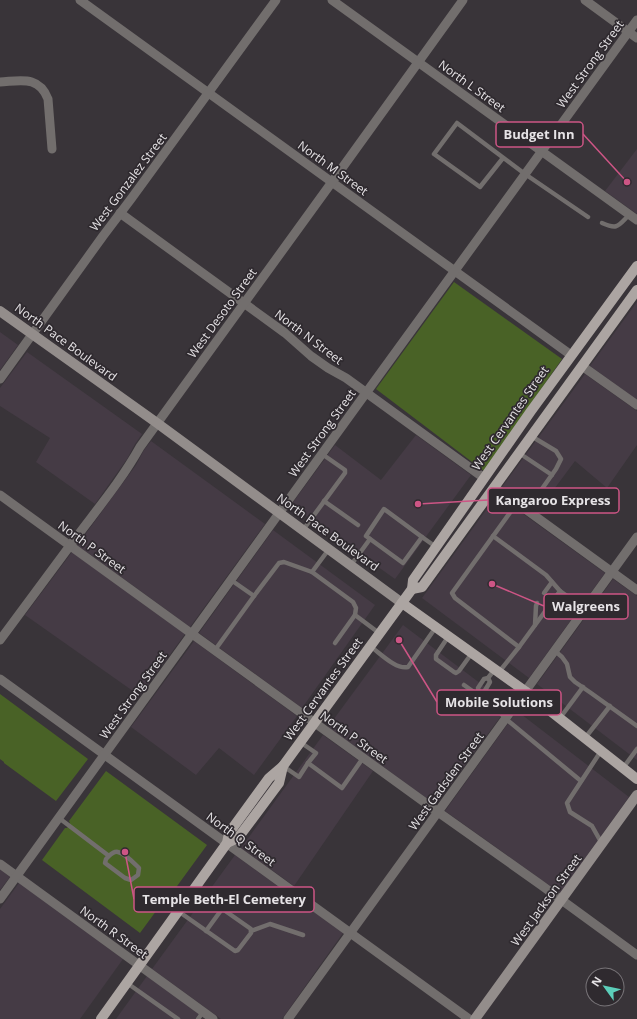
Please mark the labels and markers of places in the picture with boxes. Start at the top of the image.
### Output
callout: Budget Inn [496,122,583,147]
callout: Kangaroo Express [488,488,619,513]
callout: Walgreens [544,594,628,619]
callout: Mobile Solutions [437,690,561,715]
callout: Temple Beth-El Cemetery [134,887,314,912]

